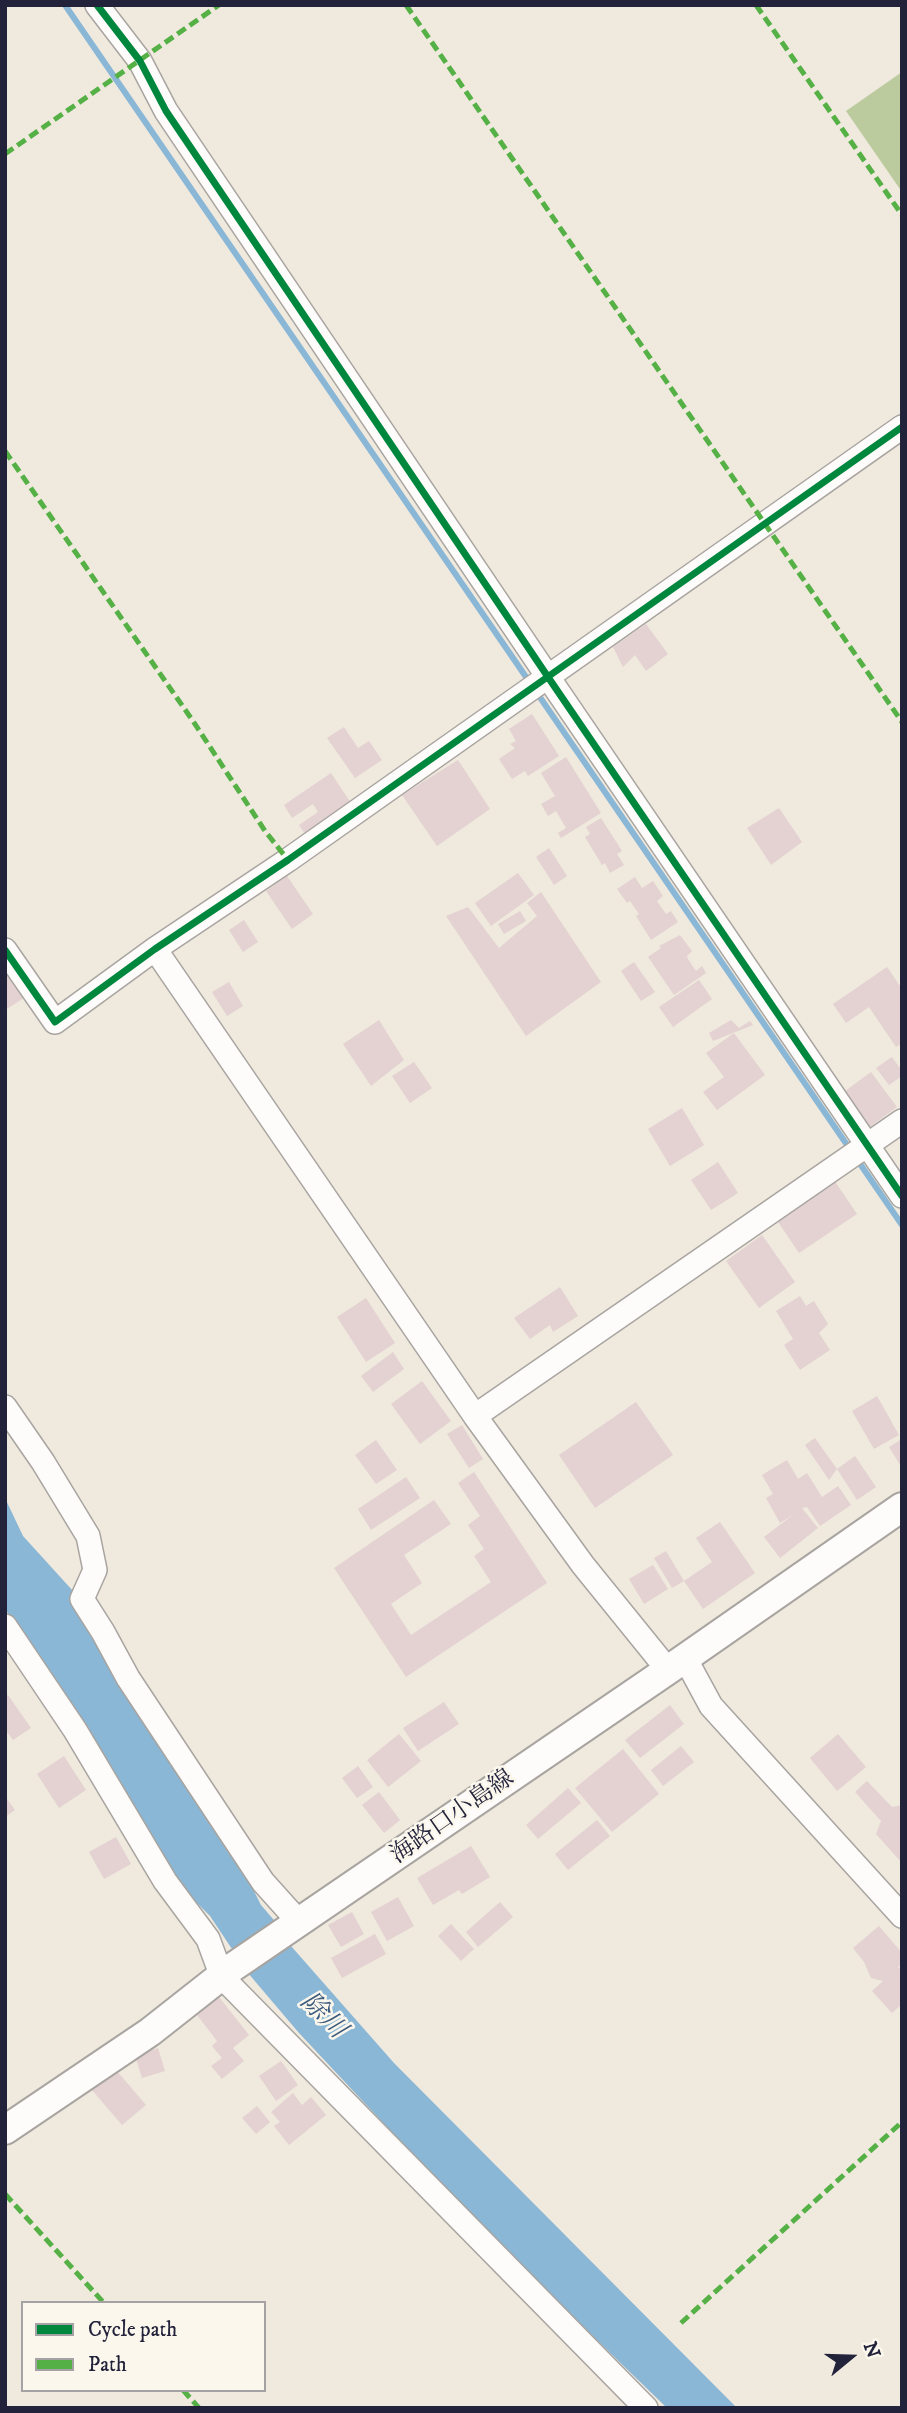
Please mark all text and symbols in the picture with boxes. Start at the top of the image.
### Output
street label: 海路口小島線 [386,1765,520,1871]
water label: 除川 [293,1988,351,2046]
legend [21,2301,266,2392]
text: Cycle path [88,2317,177,2343]
north arrow [816,2322,886,2392]
text: N [858,2339,885,2361]
text: Path [88,2352,127,2378]

